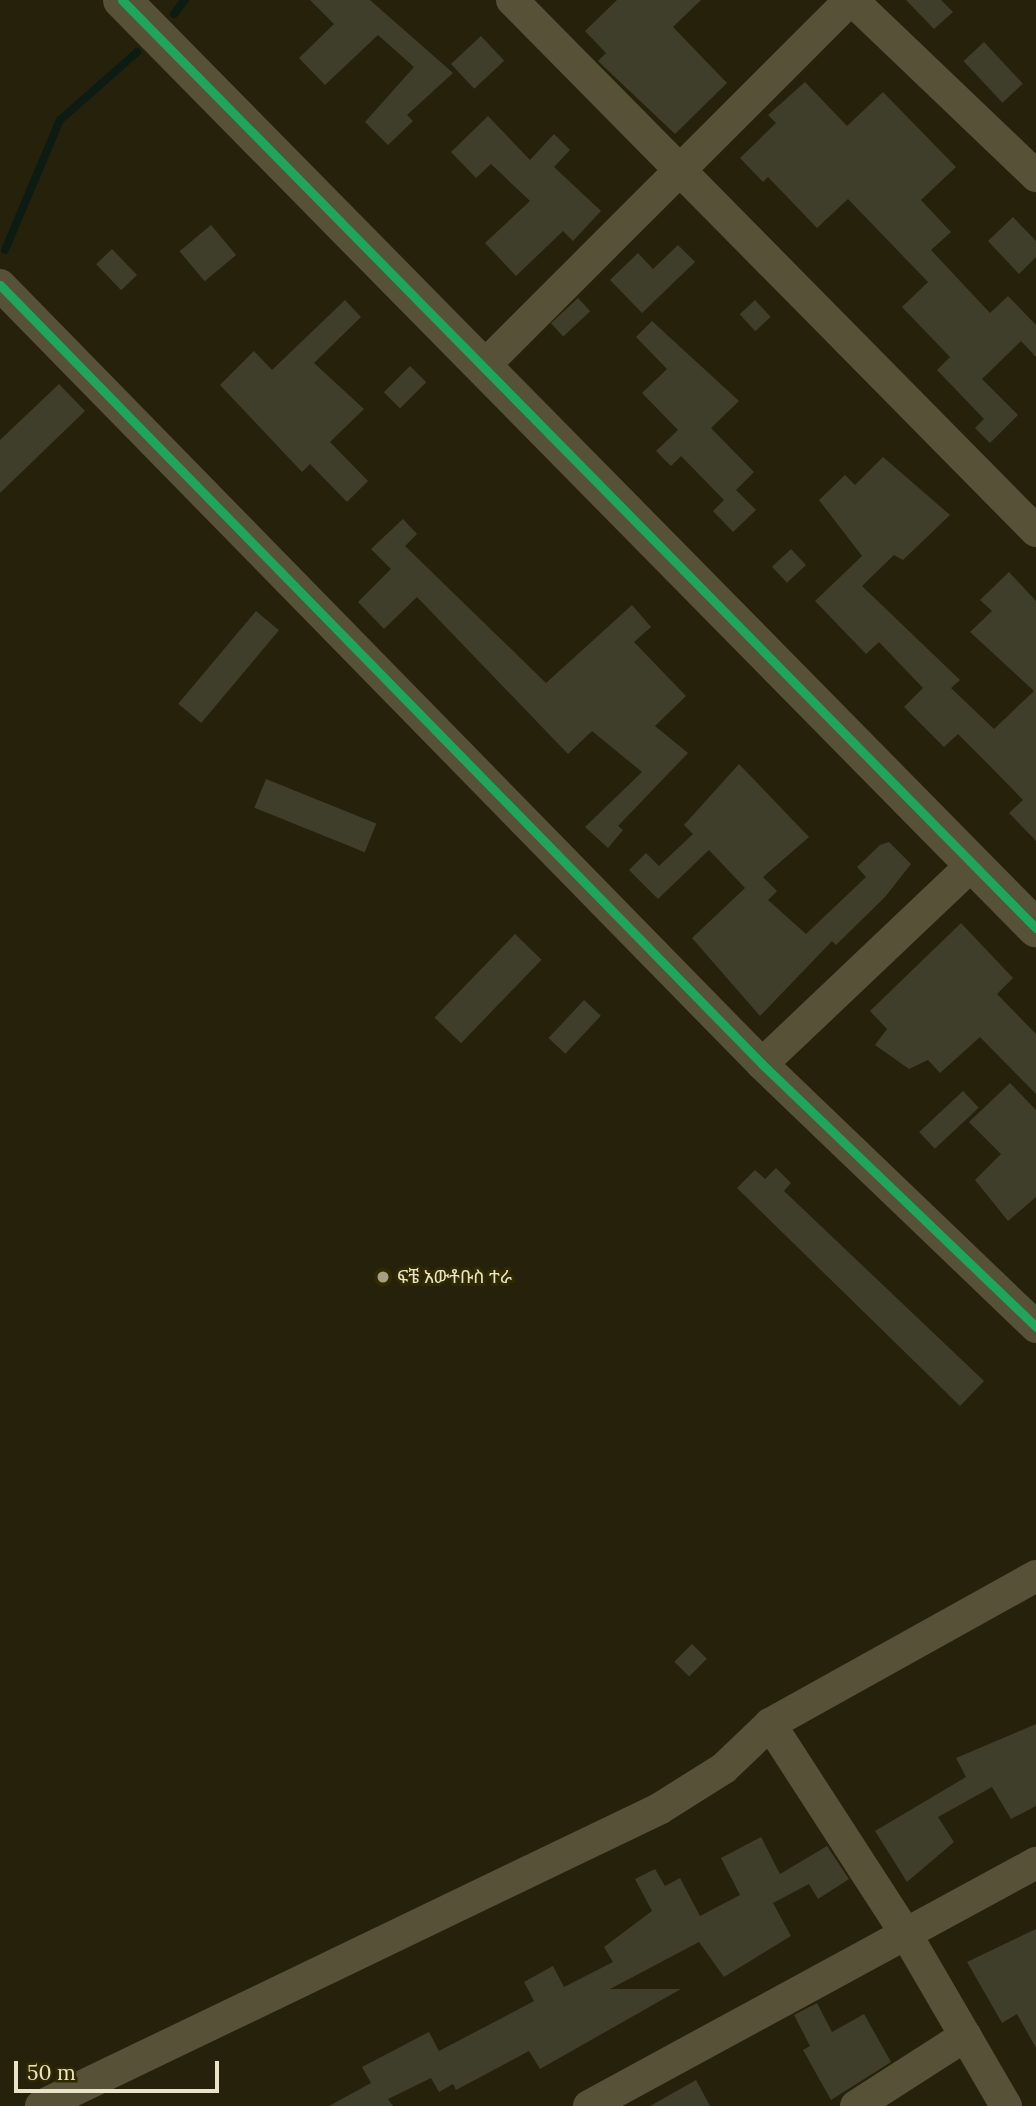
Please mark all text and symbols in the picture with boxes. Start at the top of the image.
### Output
place label: ፍቼ አውቶቡስ ተራ [397,1266,512,1288]
marker: ፍቼ አውቶቡስ ተራ [375,1269,391,1285]
scale bar [18,2046,222,2090]
text: 50 m [27,2059,76,2086]

